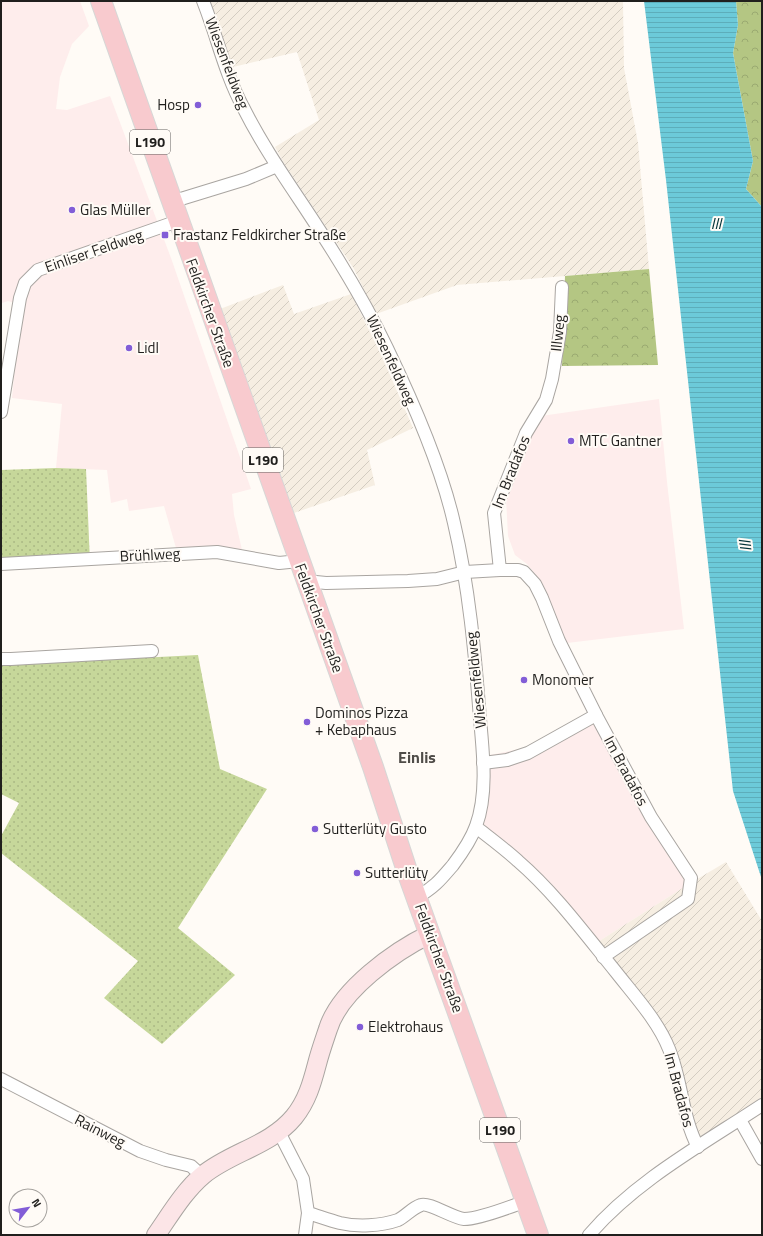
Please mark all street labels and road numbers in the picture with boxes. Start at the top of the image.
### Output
street label: Wiesenfeldweg [199,13,256,113]
road number: L190 [130,130,170,154]
street label: Einliser Feldweg [42,223,146,278]
street label: Feldkircher Straße [180,255,241,371]
street label: Wiesenfeldweg [360,311,423,409]
street label: Illweg [544,313,571,353]
street label: Im Bradafos [486,432,536,512]
road number: L190 [243,448,283,472]
street label: Brühlweg [119,541,181,568]
street label: Feldkircher Straße [289,560,350,676]
street label: Wiesenfeldweg [459,630,492,730]
street label: Im Bradafos [598,732,655,810]
street label: Feldkircher Straße [409,900,470,1016]
street label: Im Bradafos [658,1050,701,1130]
street label: Rainweg [71,1108,130,1153]
road number: L190 [480,1118,520,1142]

